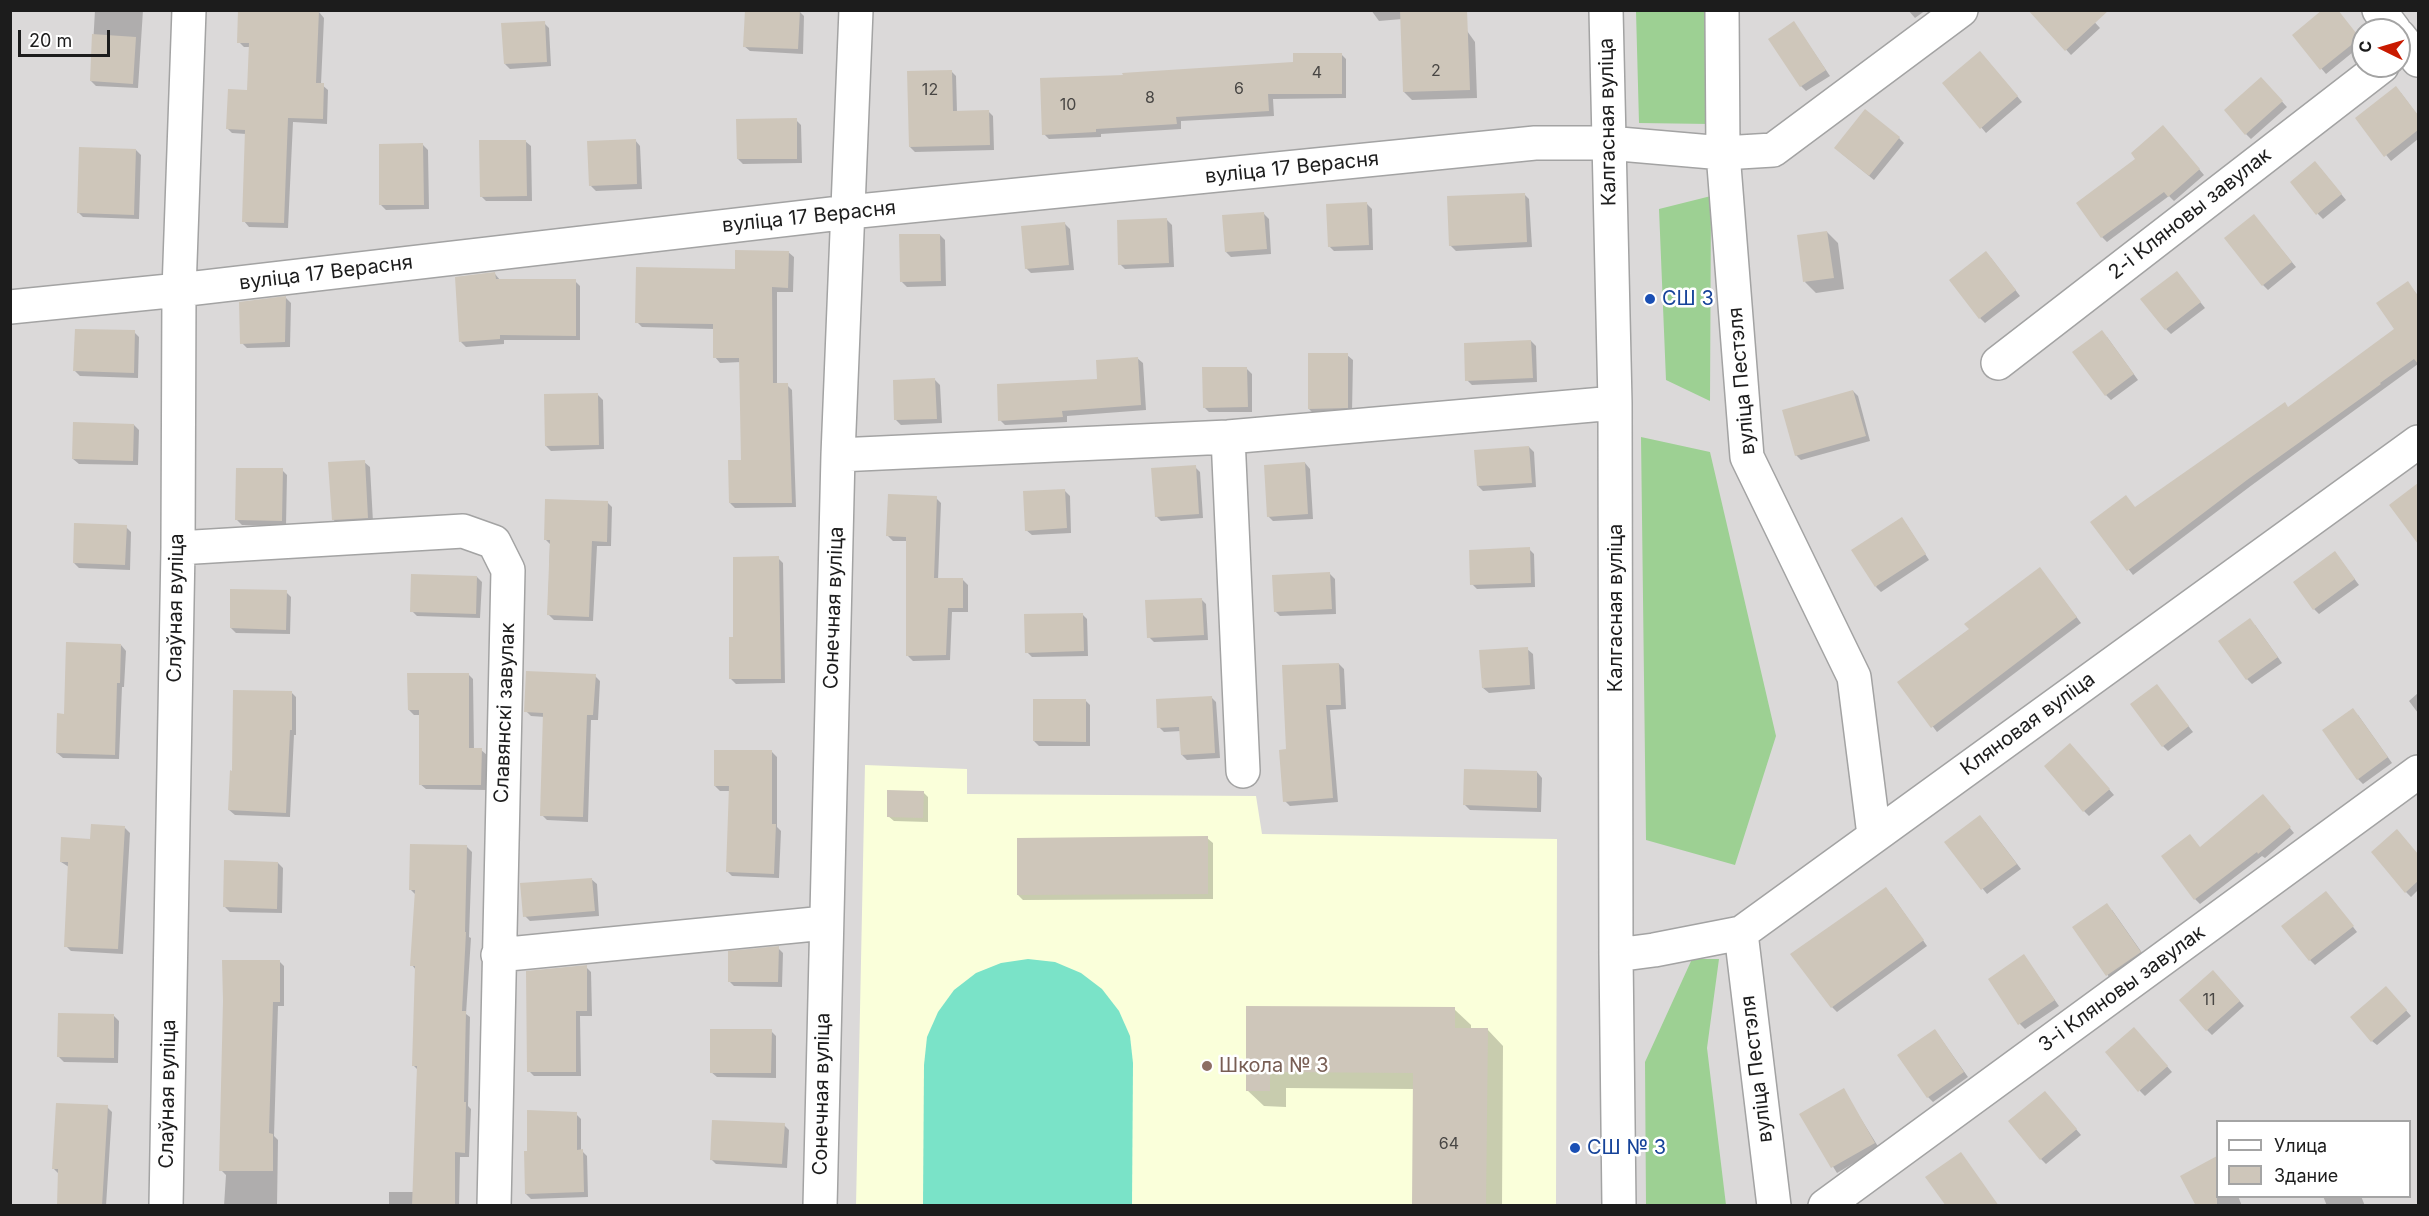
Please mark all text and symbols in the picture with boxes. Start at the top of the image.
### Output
scale bar [21,18,112,56]
north arrow [2351,18,2411,78]
text: 20 m [29,30,72,51]
street label: Калгасная вуліца [1595,38,1621,206]
text: С [2355,40,2376,53]
house number: 2 [1431,61,1441,81]
house number: 4 [1312,63,1322,83]
house number: 6 [1234,79,1244,99]
house number: 12 [922,80,938,100]
house number: 8 [1145,88,1155,108]
house number: 10 [1060,95,1076,115]
street label: 2-і Кляновы завулак [2104,143,2276,285]
street label: вуліца 17 Верасня [1204,147,1380,189]
street label: вуліца 17 Верасня [721,196,897,238]
street label: вуліца 17 Верасня [238,250,414,296]
place label: СШ 3 [1662,287,1714,311]
marker: СШ 3 [1643,292,1657,306]
street label: вуліца Пестэля [1724,306,1760,456]
street label: Калгасная вуліца [1604,524,1628,692]
street label: Сонечная вуліца [819,526,849,690]
street label: Слаўная вуліца [163,533,189,683]
street label: Славянскі завулак [490,622,520,804]
street label: Кляновая вуліца [1956,667,2100,781]
street label: 3-і Кляновы завулак [2034,921,2210,1057]
house number: 11 [2202,990,2216,1010]
street label: вуліца Пестэля [1736,994,1778,1144]
street label: Сонечная вуліца [809,1012,835,1176]
street label: Слаўная вуліца [155,1019,181,1169]
place label: Школа № 3 [1219,1054,1329,1078]
marker: Школа № 3 [1200,1059,1214,1073]
legend [2216,1120,2411,1198]
house number: 64 [1439,1134,1459,1154]
text: Улица [2274,1135,2327,1156]
place label: СШ № 3 [1587,1136,1666,1160]
marker: СШ № 3 [1568,1141,1582,1155]
text: Здание [2274,1165,2338,1186]

